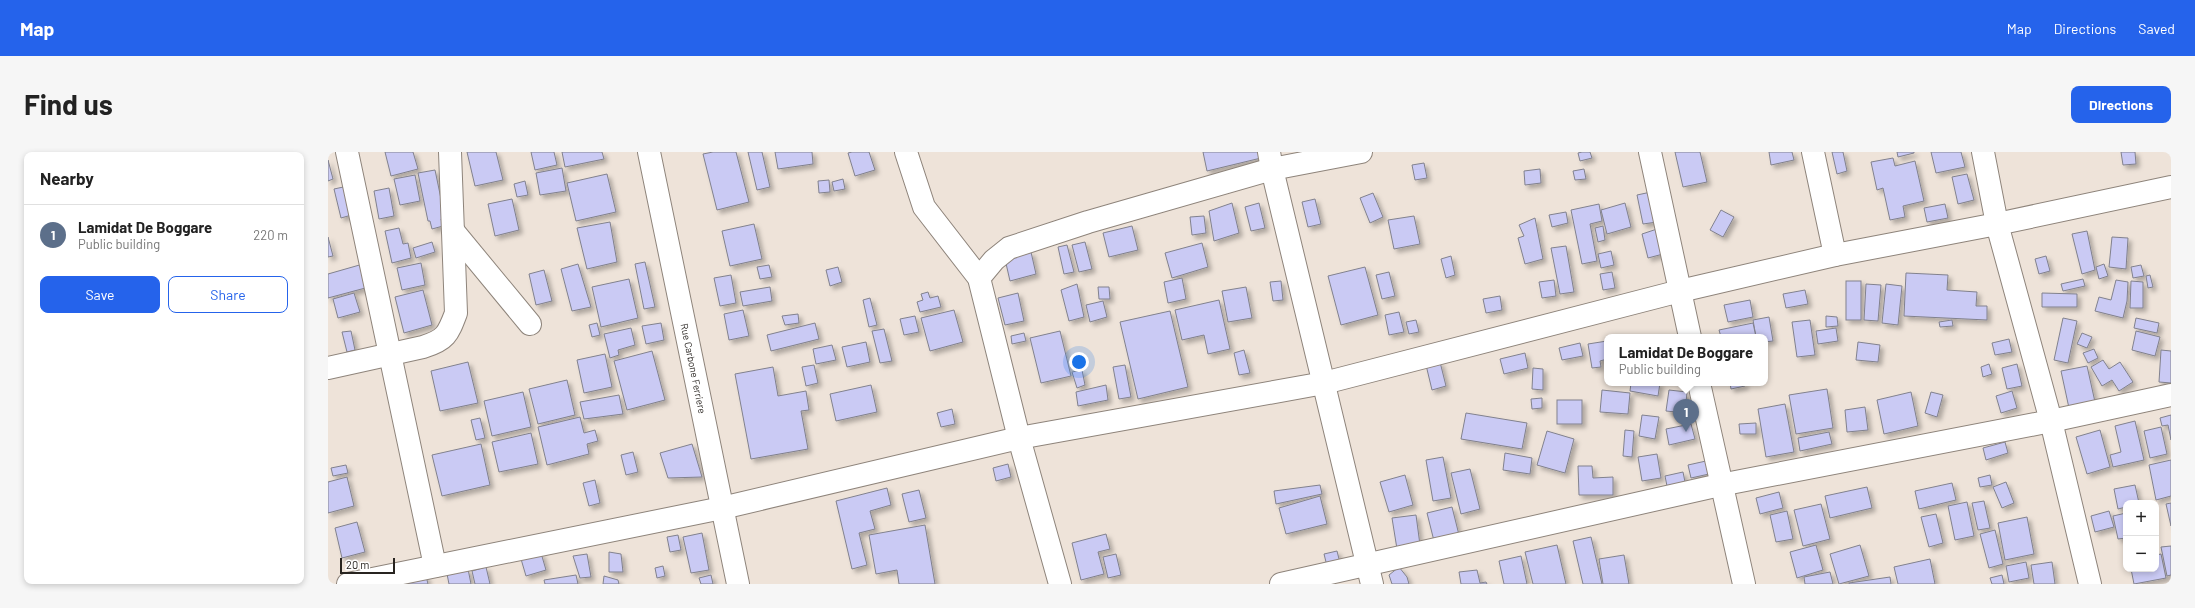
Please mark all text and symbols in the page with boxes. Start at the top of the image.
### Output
text: Map [20,17,54,40]
text: Map [2007,20,2032,37]
text: Directions [2054,20,2116,37]
text: Saved [2138,20,2175,37]
button: Directions [2071,86,2171,123]
text: Find us [24,87,113,121]
text: Nearby [40,168,94,188]
text: Lamidat De Boggare [78,218,212,236]
text: 1 [51,227,55,243]
text: 220 m [253,227,288,243]
text: Public building [78,236,160,252]
button: Save [40,276,160,313]
button: Share [168,276,288,313]
street label: Rue Carbone Ferriere [678,322,709,415]
popup [1604,334,1768,386]
text: Lamidat De Boggare [1619,343,1753,361]
your location [1069,352,1089,372]
text: Public building [1619,361,1701,377]
pin: 1 [1673,399,1699,432]
map controls [2123,500,2159,572]
button: + [2123,500,2159,536]
button: − [2123,536,2159,572]
scale bar [340,556,395,575]
text: 20 m [346,558,369,571]

